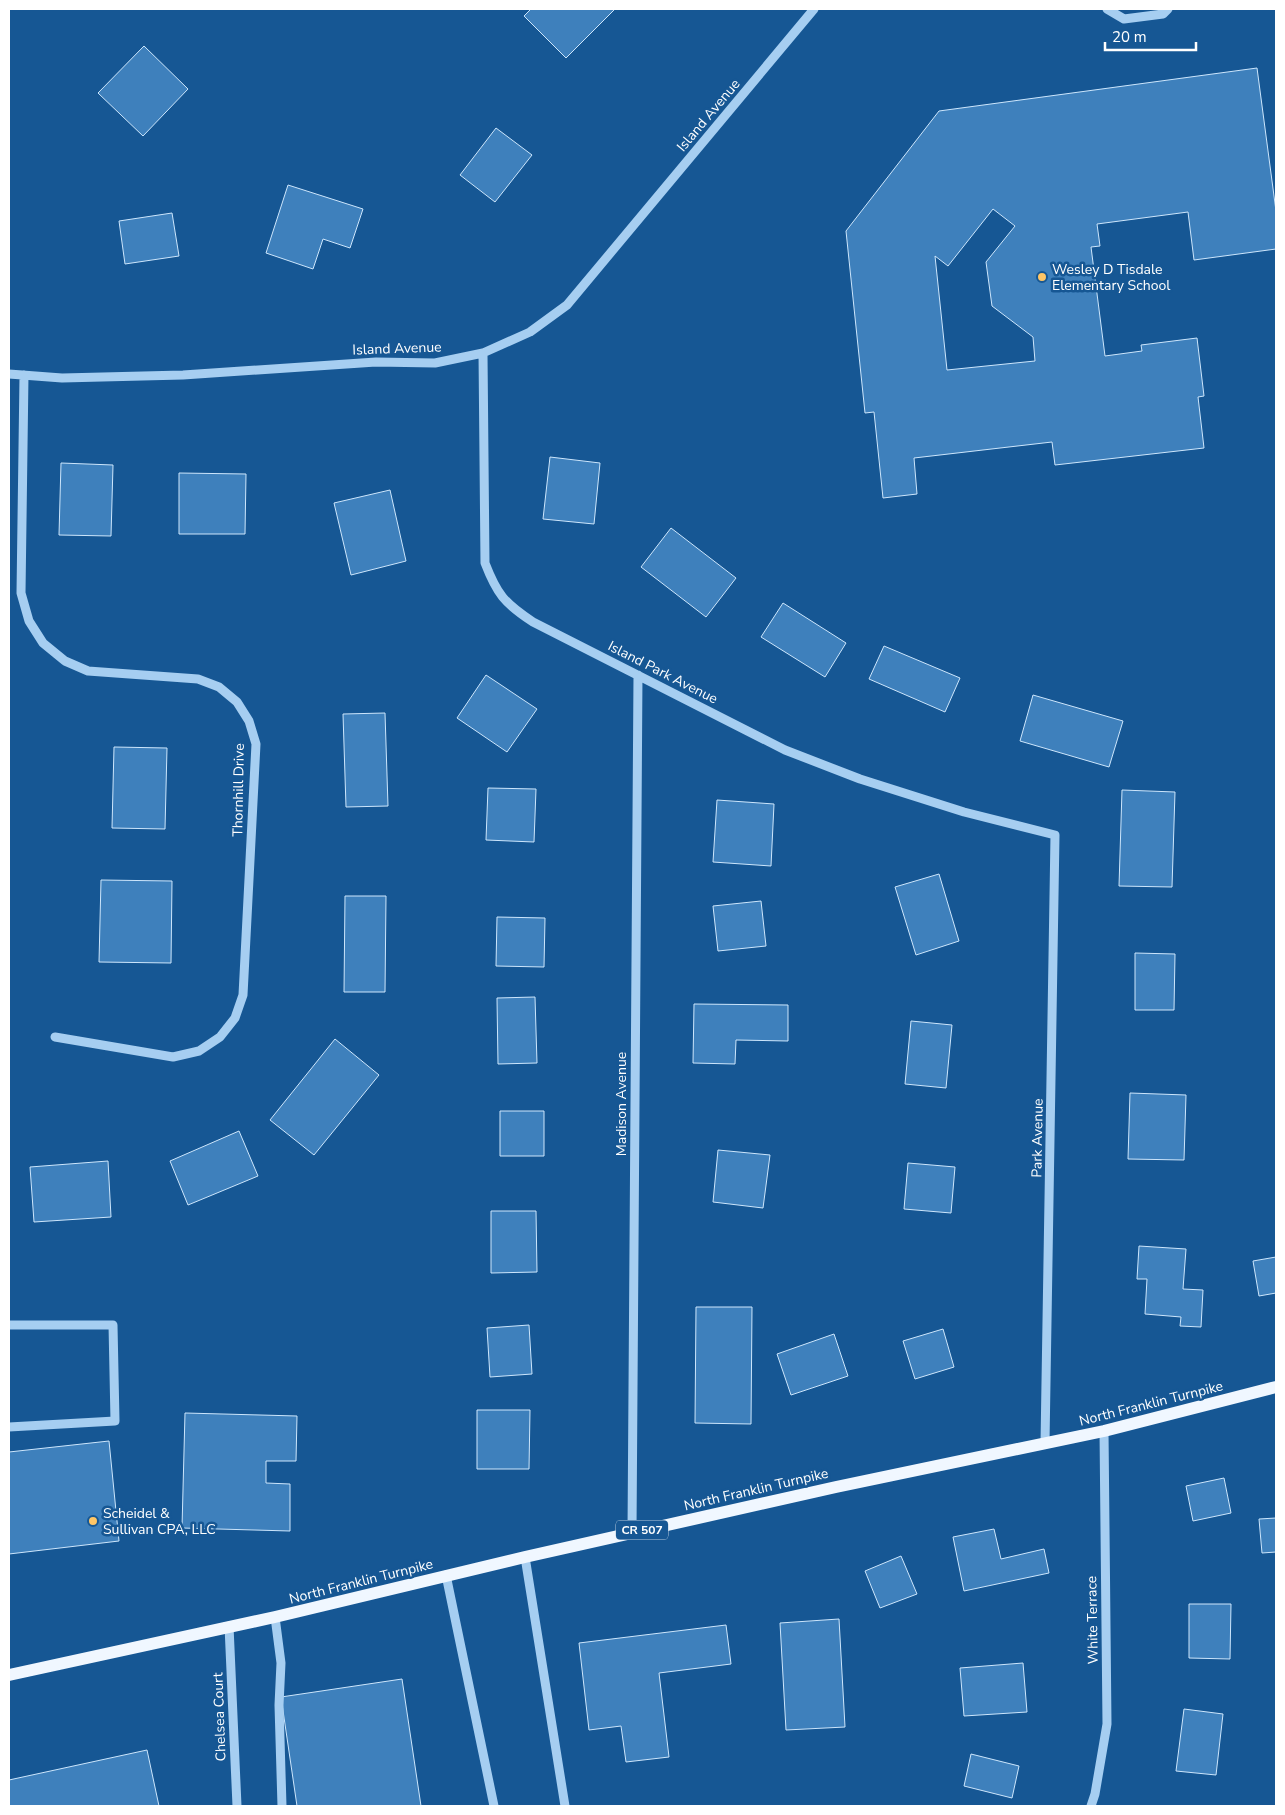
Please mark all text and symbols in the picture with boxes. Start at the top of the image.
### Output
scale bar [1105,20,1196,52]
text: 20 m [1112,27,1147,47]
street label: Island Avenue [672,75,744,156]
place label: Wesley D Tisdale Elementary School [1052,260,1171,295]
marker: Wesley D Tisdale Elementary School [1036,271,1048,283]
street label: Island Avenue [352,337,442,360]
street label: Island Park Avenue [605,637,721,708]
street label: Thornhill Drive [228,743,249,837]
street label: Madison Avenue [612,1052,631,1156]
street label: Park Avenue [1027,1098,1048,1178]
street label: North Franklin Turnpike [1077,1376,1225,1431]
street label: North Franklin Turnpike [682,1464,830,1515]
place label: Scheidel & Sullivan CPA, LLC [103,1504,216,1539]
marker: Scheidel & Sullivan CPA, LLC [87,1515,99,1527]
road number: CR 507 [616,1520,668,1540]
street label: North Franklin Turnpike [287,1554,435,1609]
street label: White Terrace [1082,1576,1103,1664]
street label: Chelsea Court [208,1672,231,1762]

